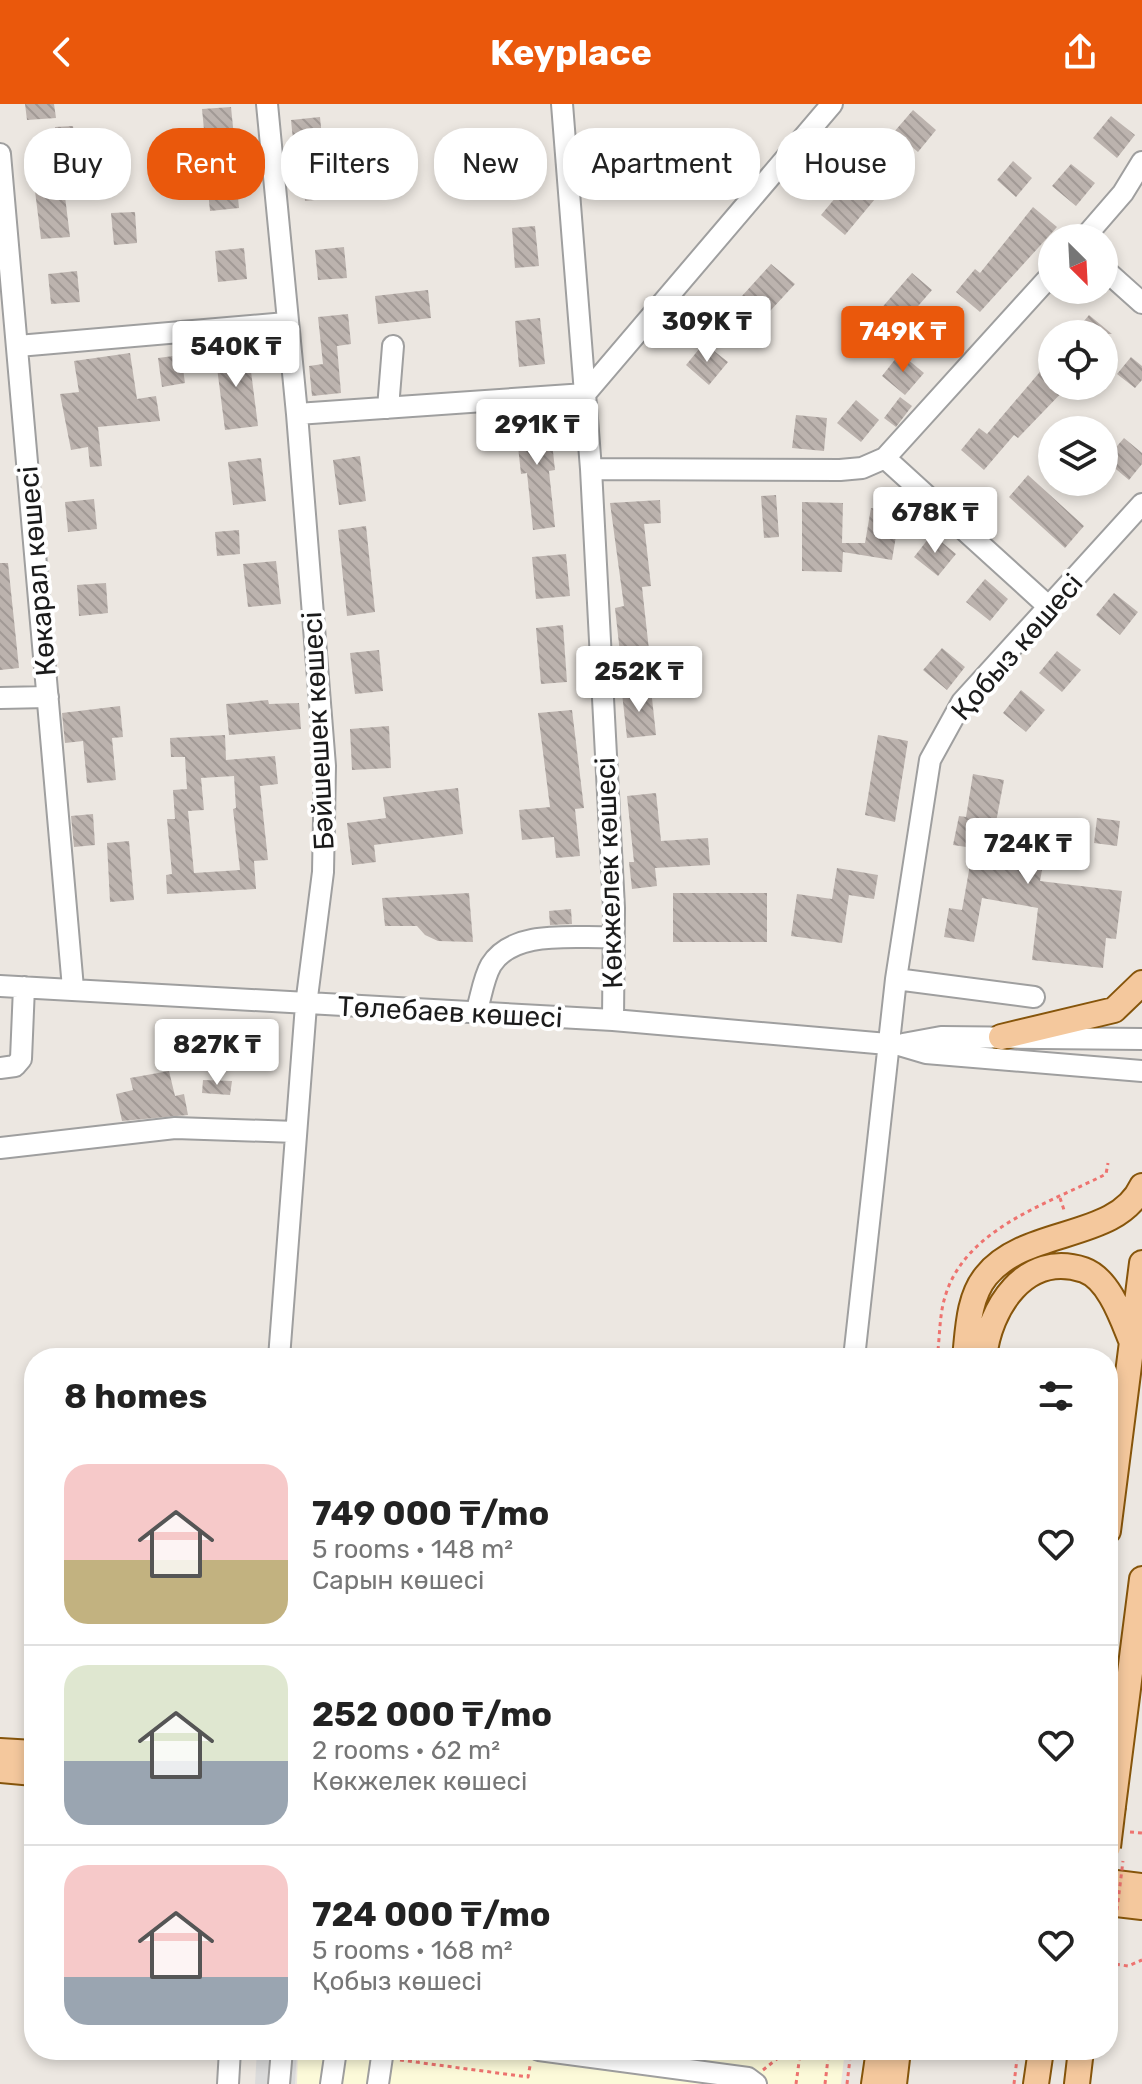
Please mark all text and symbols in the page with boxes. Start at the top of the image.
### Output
icon: back [40,30,84,74]
icon: share [1058,30,1102,74]
text: Keyplace [490,31,652,74]
chip: Buy [24,128,131,200]
chip: Rent [147,128,265,200]
chip: Filters [281,128,418,200]
chip: New [434,128,547,200]
chip: Apartment [563,128,760,200]
chip: House [776,128,915,200]
north arrow [1038,224,1118,304]
map controls [1038,224,1118,496]
pin: 309K ₸ [642,296,772,364]
text: 309K ₸ [662,306,752,337]
pin: 749K ₸ [838,306,968,374]
text: 749K ₸ [859,316,947,347]
button: locate [1038,320,1118,400]
pin: 540K ₸ [171,321,301,389]
text: 540K ₸ [190,331,282,362]
pin: 291K ₸ [472,399,602,467]
text: 291K ₸ [494,409,580,440]
button: layers [1038,416,1118,496]
street label: Көкарал көшесі [11,465,63,677]
pin: 678K ₸ [870,487,1000,555]
text: 678K ₸ [891,497,979,528]
street label: Қобыз көшесі [944,567,1090,727]
street label: Бәйшешек көшесі [295,611,341,851]
pin: 252K ₸ [574,646,704,714]
text: 252K ₸ [594,656,684,687]
street label: Көкжелек көшесі [588,757,630,989]
pin: 724K ₸ [963,818,1093,886]
text: 724K ₸ [984,828,1072,859]
street label: Төлебаев көшесі [337,990,563,1034]
pin: 827K ₸ [152,1019,282,1087]
text: 827K ₸ [173,1029,261,1060]
icon: filters [1034,1374,1078,1418]
text: 8 homes [64,1376,207,1417]
text: 749 000 ₸/mo [312,1493,549,1534]
icon: home [128,1496,224,1592]
icon: heart [1034,1522,1078,1566]
text: 5 rooms · 148 m² [312,1534,513,1565]
text: Сарын көшесі [312,1565,484,1596]
text: 252 000 ₸/mo [312,1694,552,1735]
icon: home [128,1697,224,1793]
icon: heart [1034,1723,1078,1767]
text: 2 rooms · 62 m² [312,1735,500,1766]
text: Көкжелек көшесі [312,1766,527,1797]
text: 724 000 ₸/mo [312,1894,551,1935]
icon: home [128,1897,224,1993]
icon: heart [1034,1923,1078,1967]
text: 5 rooms · 168 m² [312,1935,513,1966]
text: Қобыз көшесі [312,1966,482,1997]

